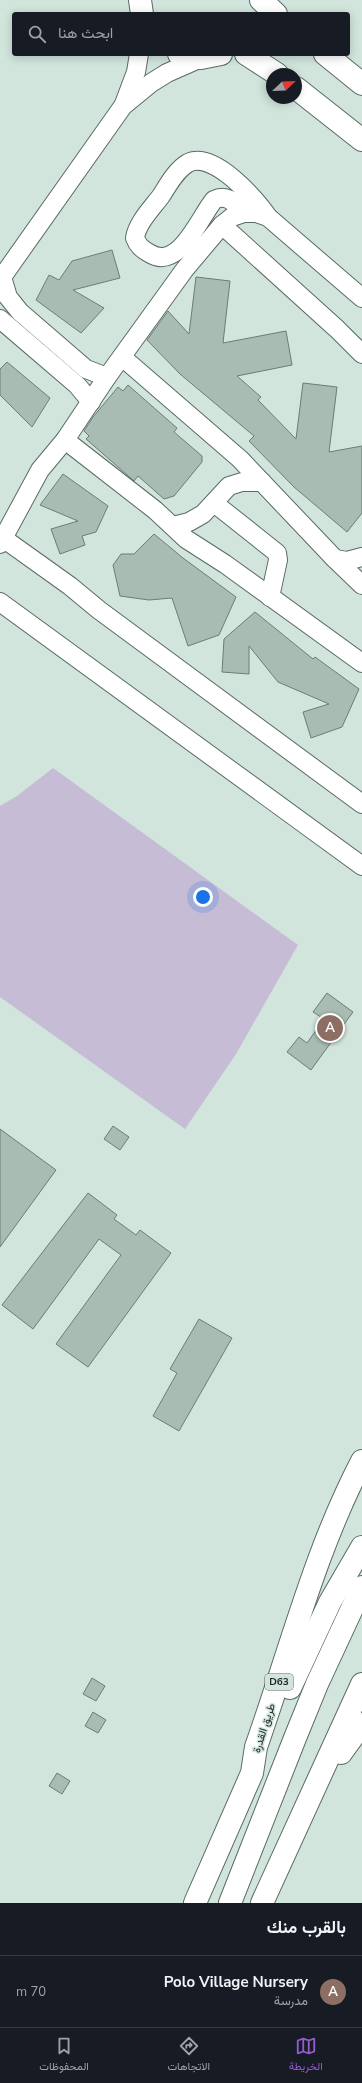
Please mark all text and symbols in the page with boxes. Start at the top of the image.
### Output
search box [12,12,350,56]
icon: search [26,23,48,45]
text: ابحث هنا [58,23,113,43]
north arrow [266,68,302,104]
your location [193,887,213,907]
pin: A [317,1013,343,1043]
road number: D63 [265,1674,293,1690]
street label: طريق القدرة [249,1701,279,1755]
text: بالقرب منك [267,1916,346,1939]
text: Polo Village Nursery [164,1972,308,1992]
text: 70 m [16,1983,46,2001]
text: A [328,1983,338,2001]
text: مدرسة [274,1992,308,2010]
tab: المحفوظات [39,2035,89,2076]
tab: الاتجاهات [167,2035,210,2076]
tab: الخريطة [289,2035,323,2076]

